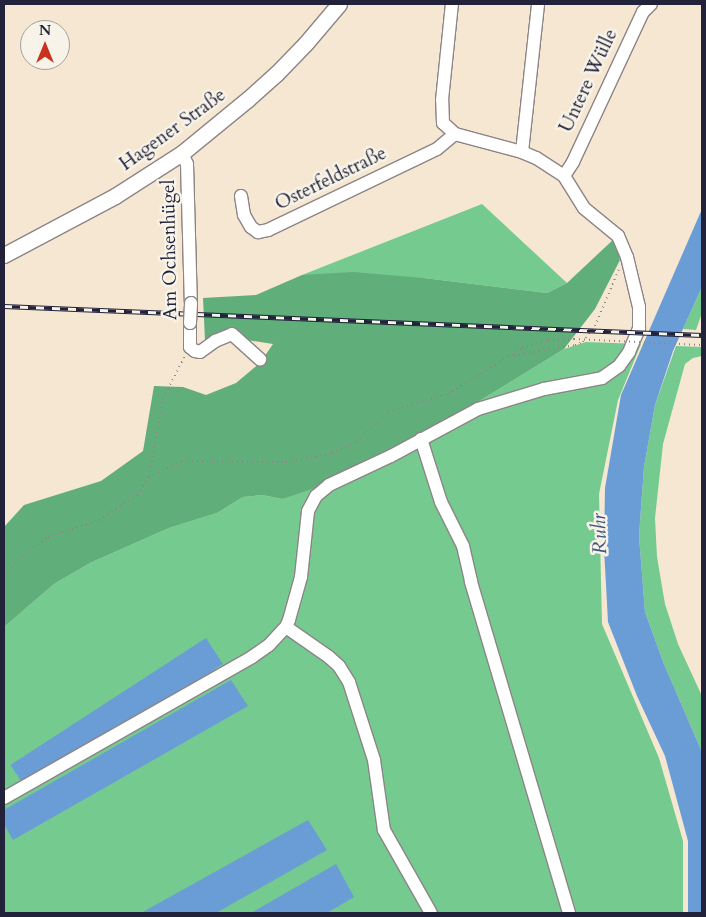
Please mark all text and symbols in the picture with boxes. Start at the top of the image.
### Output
north arrow [20,20,70,70]
text: N [39,21,51,40]
street label: Untere Wülle [555,26,623,136]
street label: Hagener Straße [116,84,230,176]
street label: Osterfeldstraße [272,142,390,216]
street label: Am Ochsenhügel [157,179,183,321]
water label: Ruhr [586,513,612,555]

